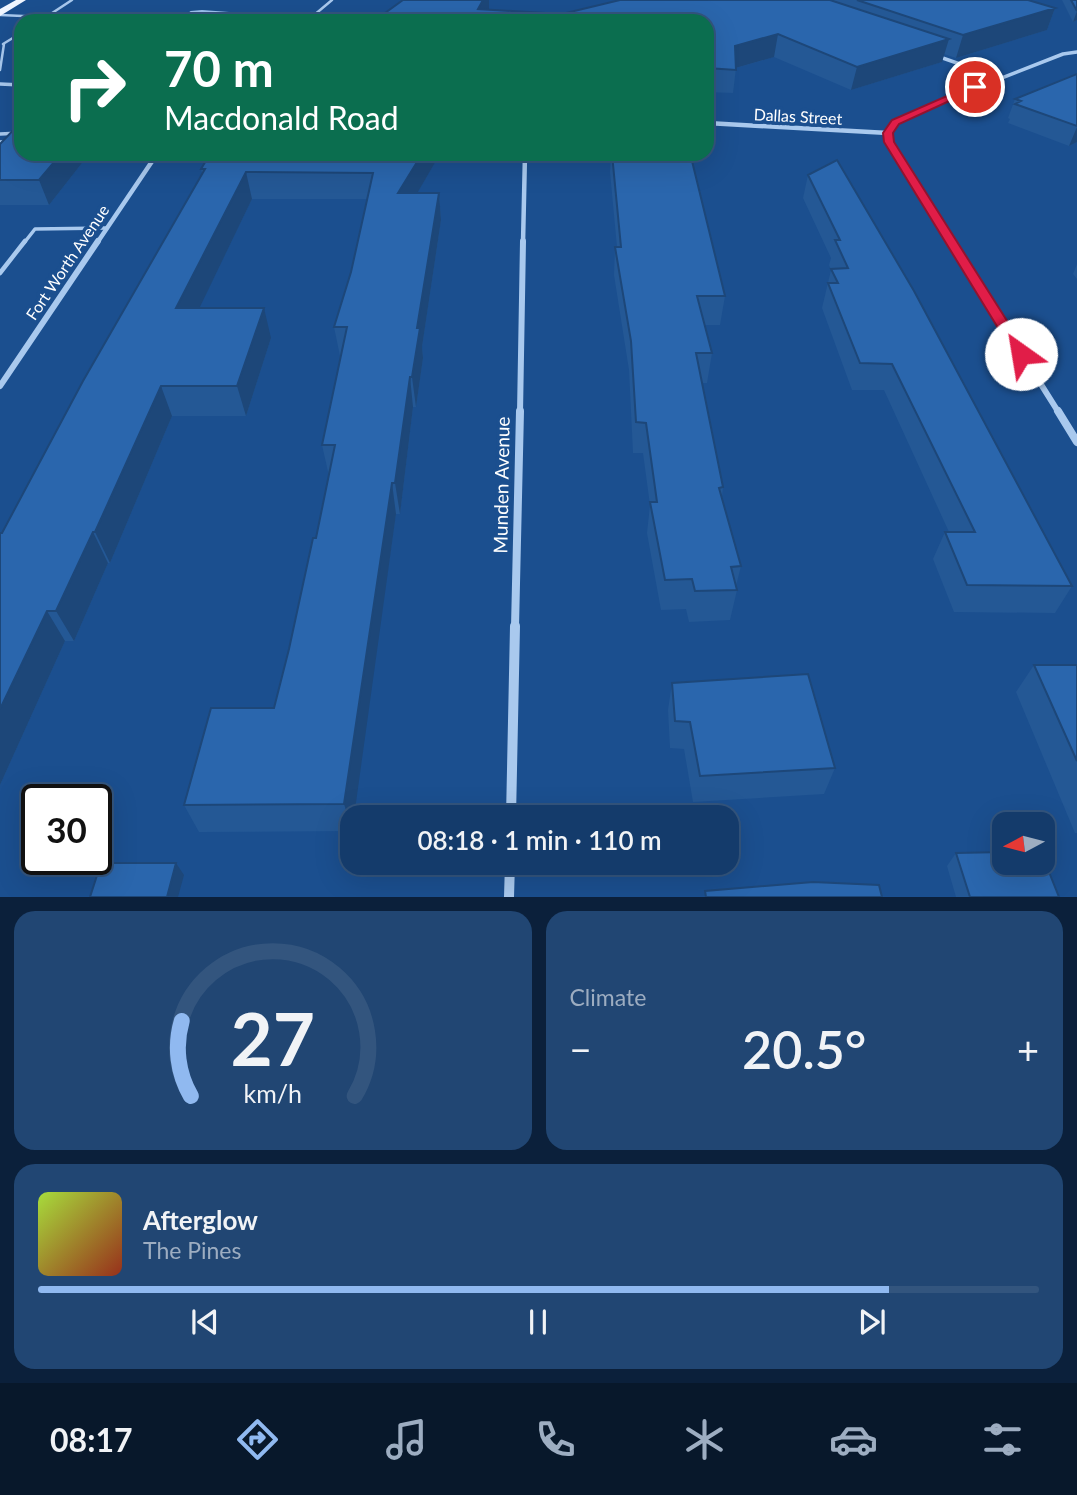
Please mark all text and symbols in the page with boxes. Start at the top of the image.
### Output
text: 70 m [164,39,274,97]
icon: right [49,42,140,133]
pin [945,57,1005,117]
icon: arrive [956,68,994,106]
text: Macdonald Road [164,98,399,137]
street label: Dallas Street [753,104,843,128]
street label: Fort Worth Avenue [21,201,113,323]
position arrow [984,317,1058,391]
street label: Munden Avenue [488,416,514,554]
speed limit sign: 30 [21,784,112,875]
north arrow [992,812,1055,875]
map controls [992,812,1055,875]
text: 08:18 · 1 min · 110 m [417,824,662,856]
text: Climate [570,983,646,1011]
text: 27 [231,995,315,1083]
text: 20.5° [742,1018,866,1080]
text: − [570,1026,592,1072]
text: + [1017,1026,1039,1072]
text: km/h [243,1078,302,1108]
text: Afterglow [143,1204,258,1236]
text: The Pines [143,1236,241,1264]
icon: previous [186,1303,224,1341]
icon: pause [519,1303,557,1341]
icon: next [853,1303,891,1341]
icon: directions [233,1415,282,1464]
icon: music [382,1415,431,1464]
icon: phone [531,1415,580,1464]
icon: climate [680,1415,729,1464]
icon: car [829,1415,878,1464]
icon: filters [978,1415,1027,1464]
text: 08:17 [50,1420,133,1459]

